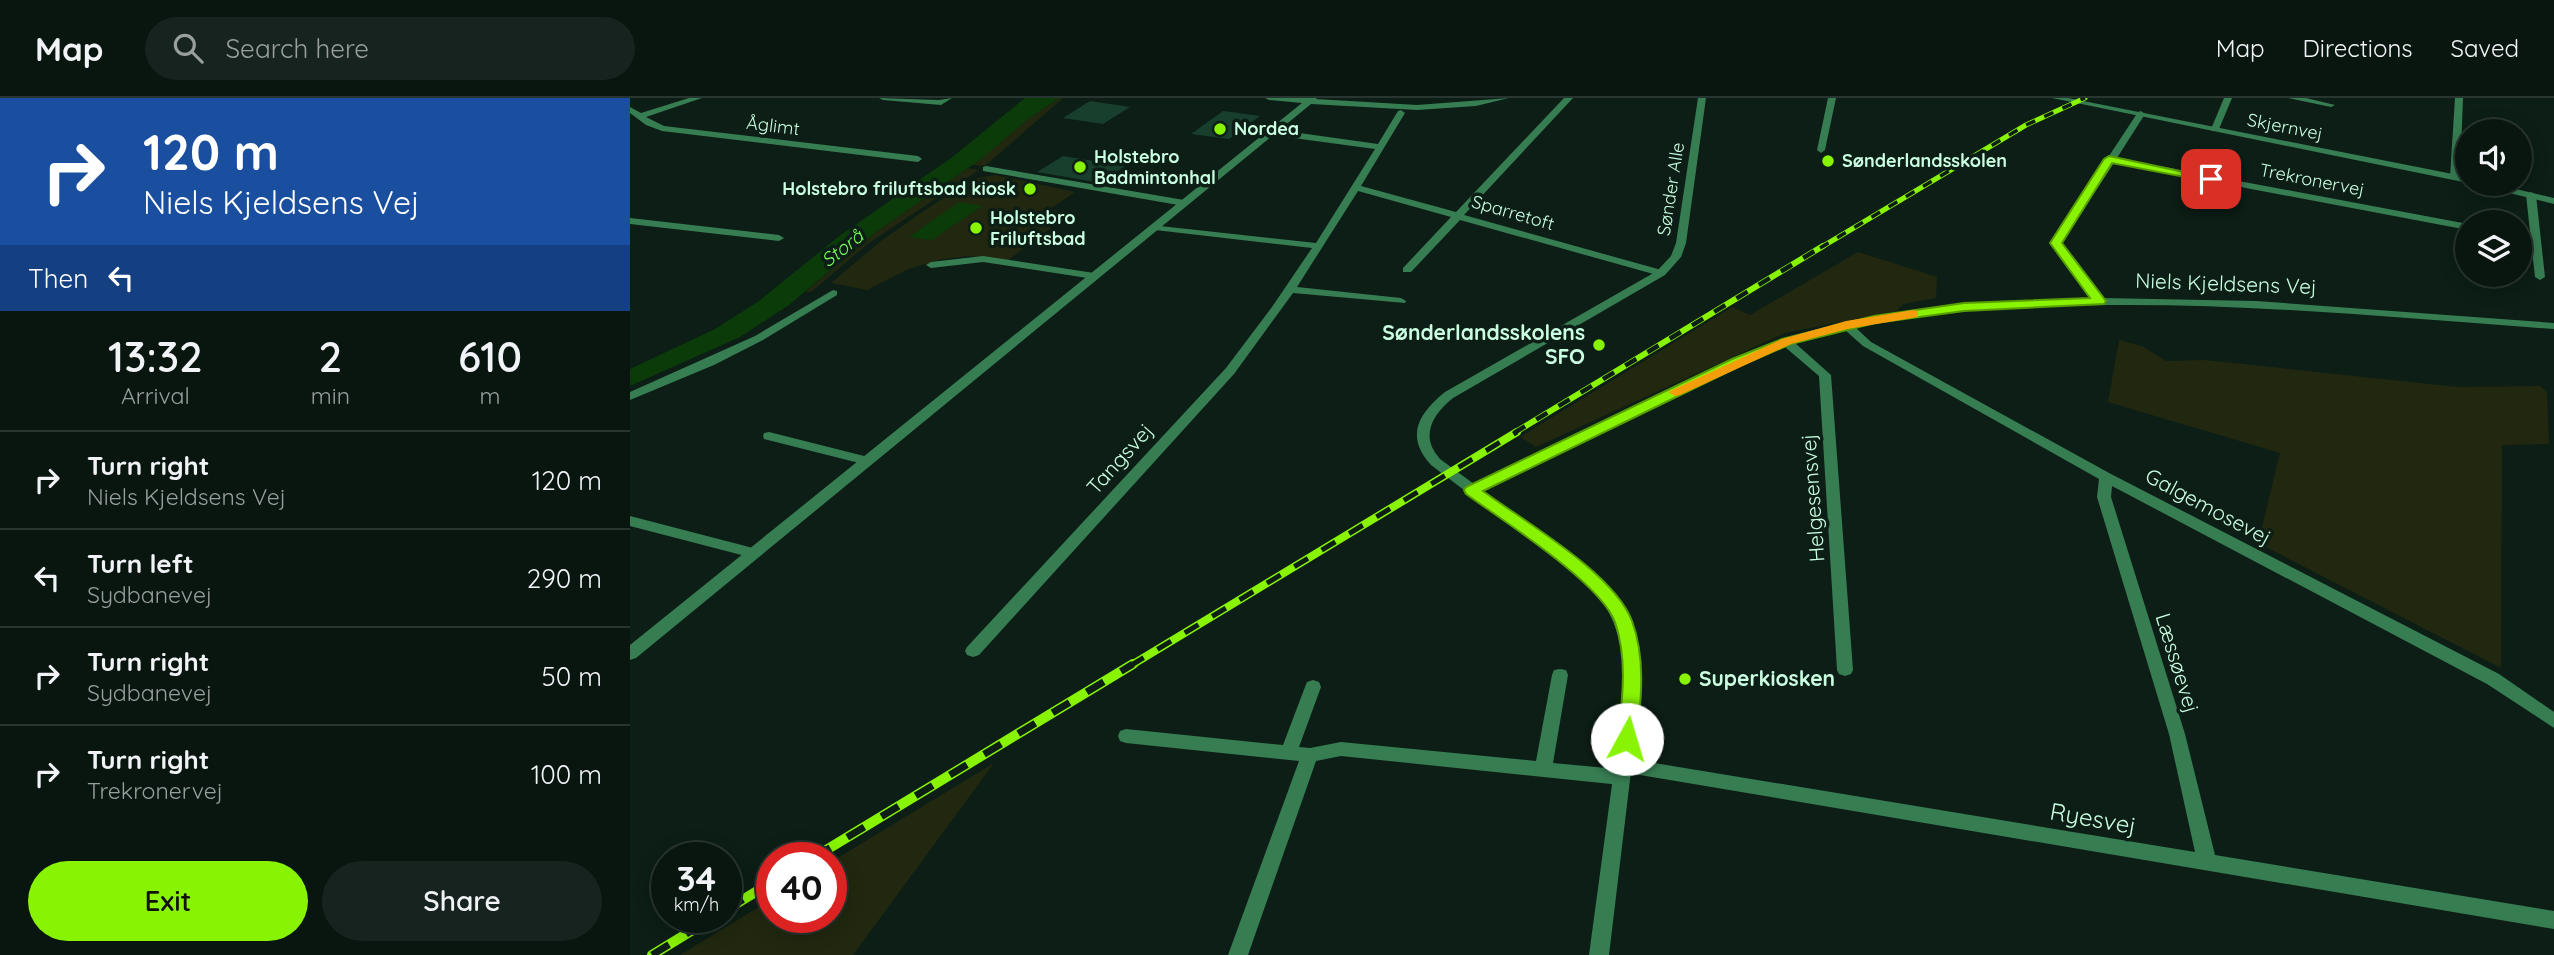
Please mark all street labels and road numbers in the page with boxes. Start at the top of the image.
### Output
street label: Skjernvej [2245,108,2325,145]
street label: Åglimt [745,111,801,140]
street label: Sønder Alle [1652,141,1689,237]
street label: Trekronervej [2258,158,2367,201]
street label: Sparretoft [1469,190,1557,235]
street label: Niels Kjeldsens Vej [2135,267,2317,299]
street label: Tangsvej [1081,417,1158,499]
street label: Helgesensvej [1795,433,1829,563]
street label: Galgemosevej [2141,462,2276,550]
street label: Læssøevej [2150,610,2205,716]
street label: Ryesvej [2048,796,2139,840]

